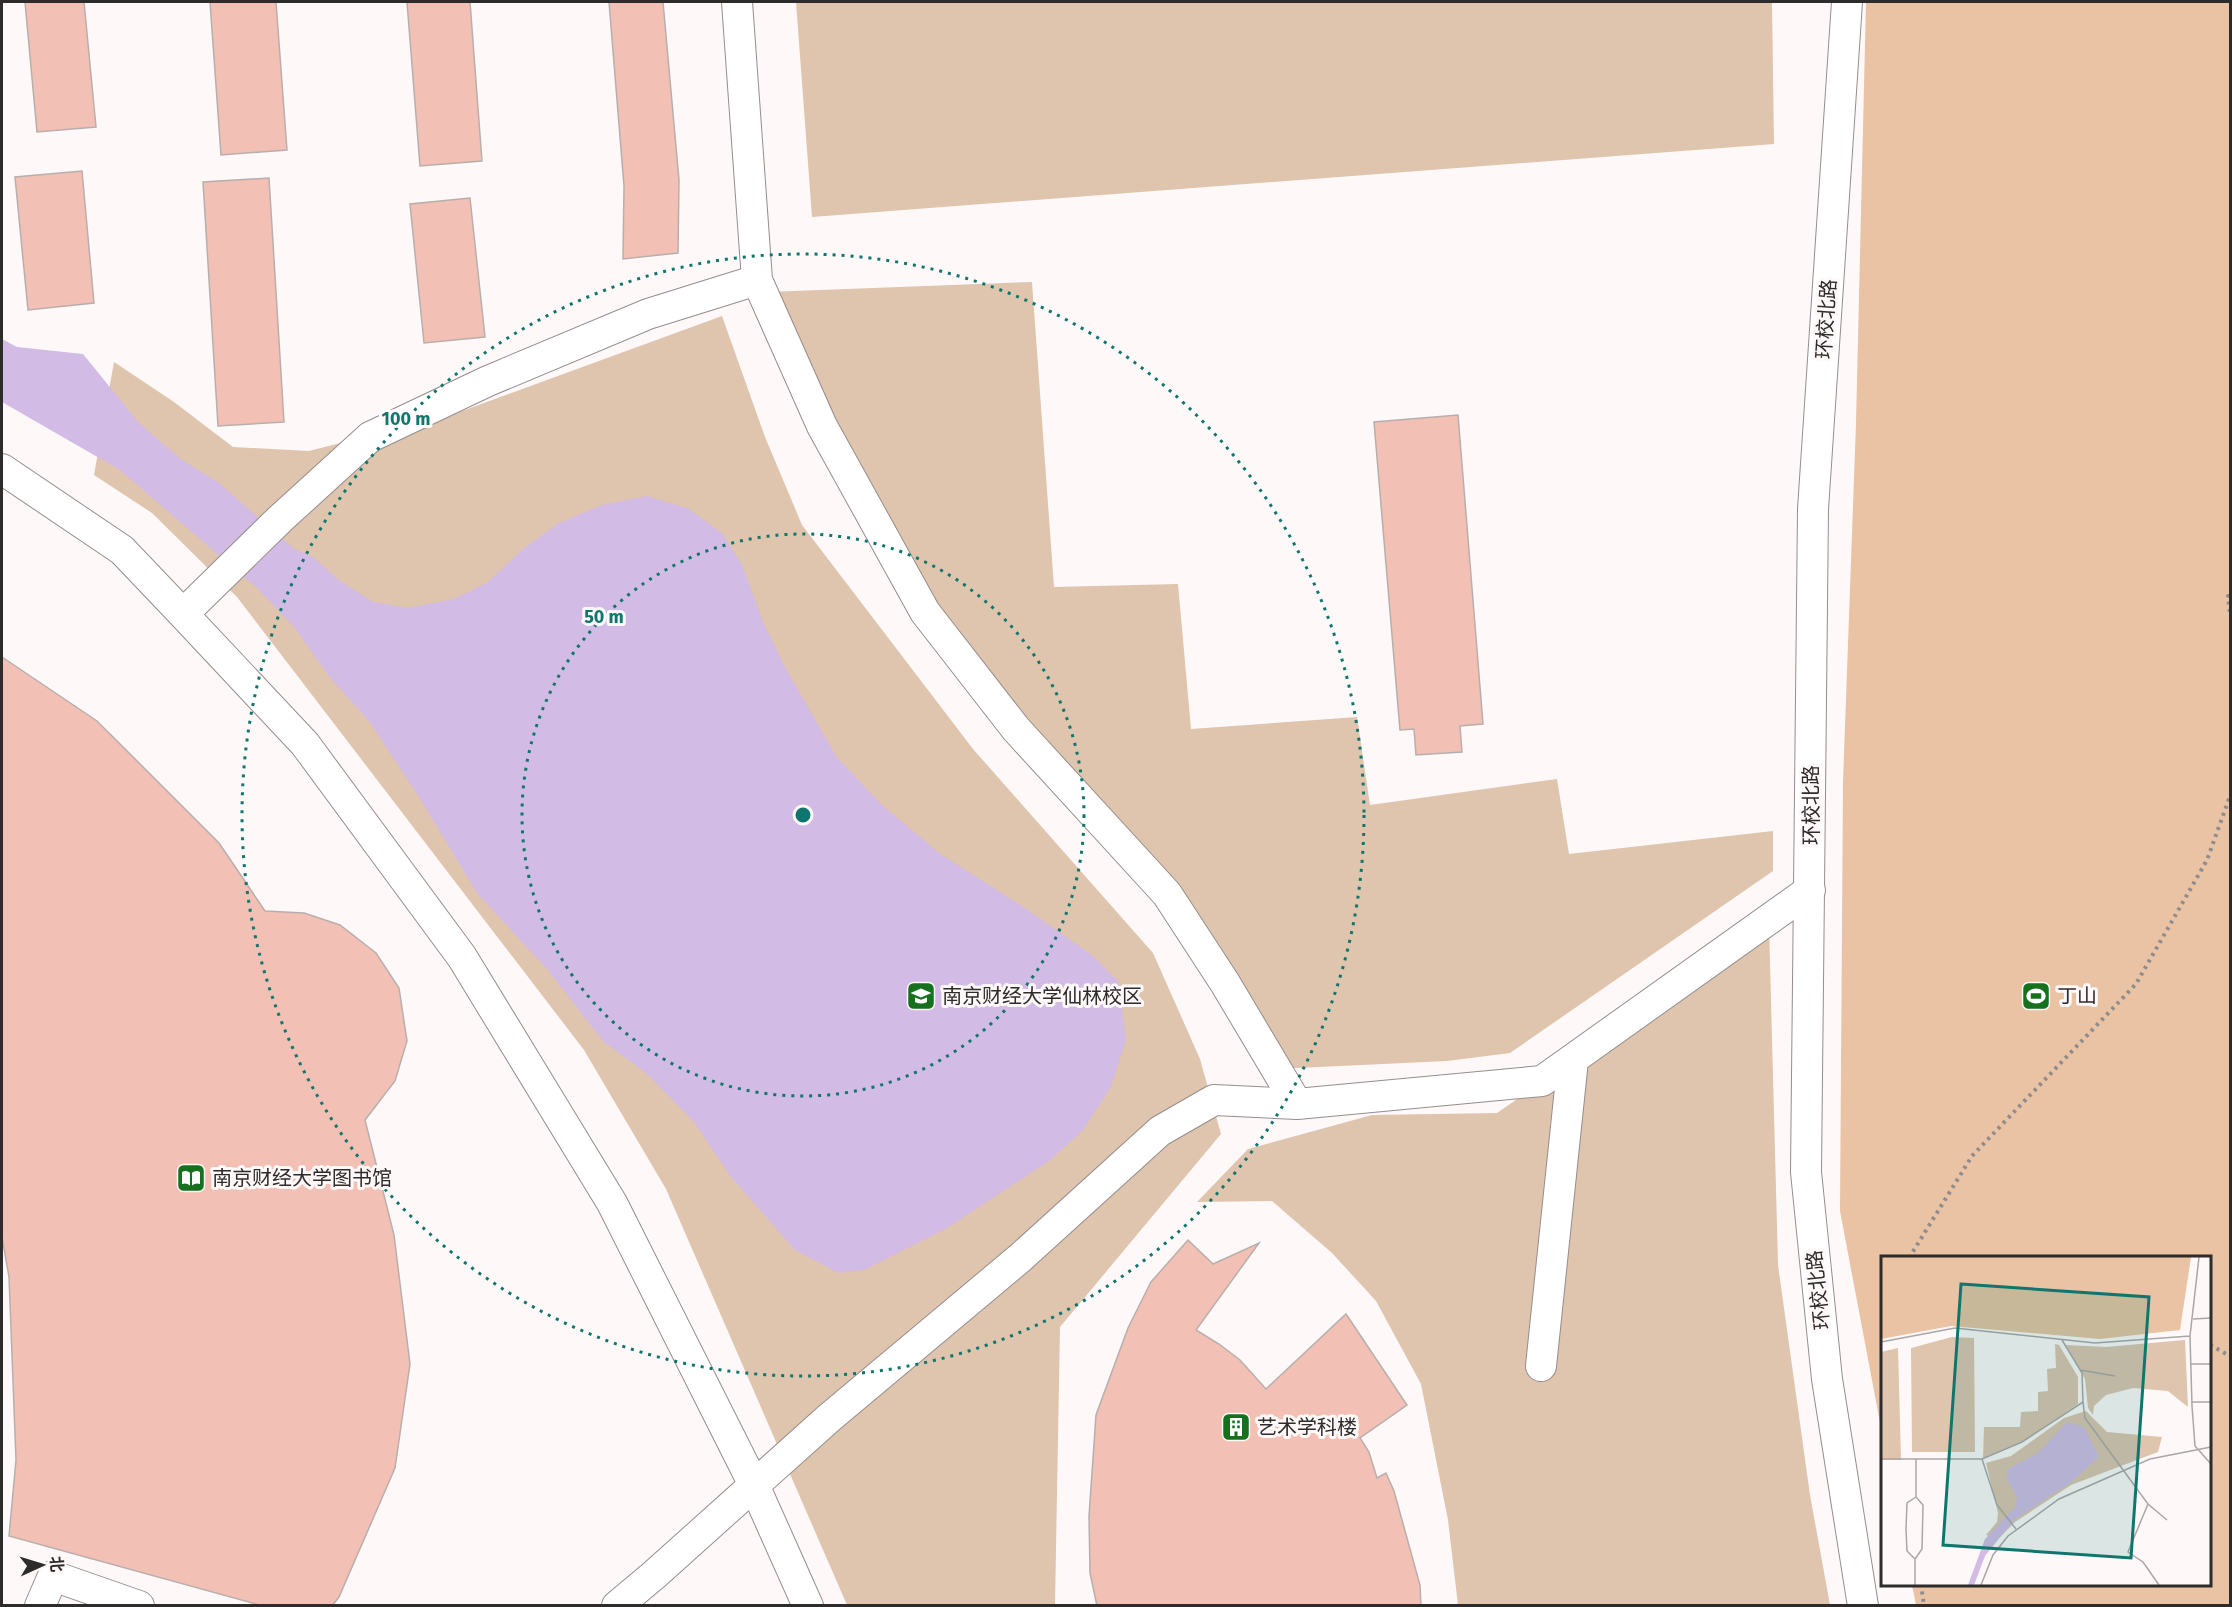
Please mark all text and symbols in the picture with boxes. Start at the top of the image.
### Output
street label: 环校北路 [1811,278,1841,360]
text: 100 m [382,408,430,430]
text: 50 m [584,606,624,628]
street label: 环校北路 [1799,765,1823,845]
centre of rings [793,805,813,825]
school or university icon: 南京财经大学仙林校区 [905,980,937,1012]
sports icon: 丁山 [2020,980,2052,1012]
place label: 南京财经大学仙林校区 [942,984,1142,1008]
place label: 丁山 [2057,984,2097,1008]
library icon: 南京财经大学图书馆 [175,1162,207,1194]
place label: 南京财经大学图书馆 [212,1166,392,1190]
street label: 环校北路 [1802,1249,1834,1331]
inset map [1881,1256,2211,1586]
building icon: 艺术学科楼 [1220,1411,1252,1443]
place label: 艺术学科楼 [1257,1415,1357,1439]
north arrow [12,1535,72,1595]
text: 北 [46,1555,67,1573]

